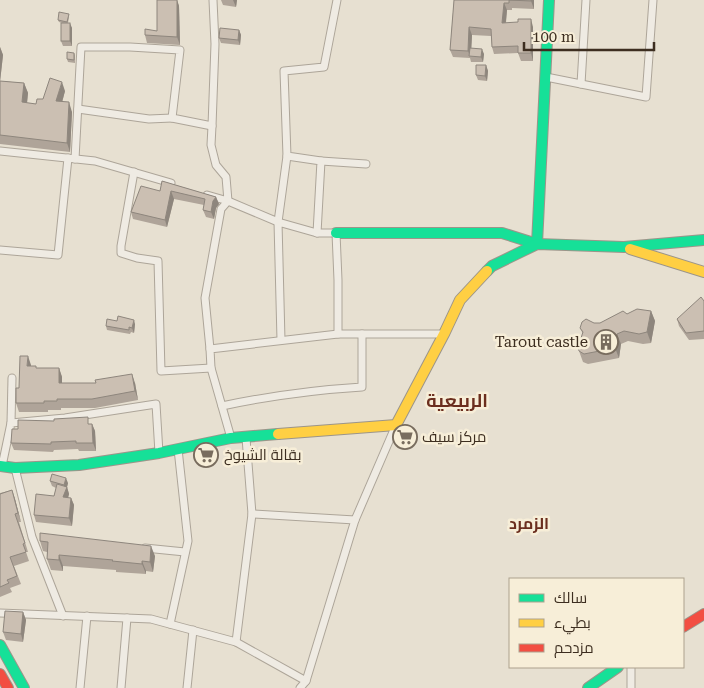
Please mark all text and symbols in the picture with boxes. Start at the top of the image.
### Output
scale bar [524,20,654,52]
text: 100 m [532,28,575,46]
building icon: Tarout castle [593,329,619,355]
place label: Tarout castle [495,333,588,351]
district label: الربيعية [426,390,488,412]
supermarket icon: مركز سيف [392,424,418,450]
place label: مركز سيف [422,428,486,446]
supermarket icon: بقالة الشيوخ [193,442,219,468]
place label: بقالة الشيوخ [224,446,301,466]
district label: الزمرد [509,514,549,533]
legend [509,578,684,668]
text: سالك [554,589,587,607]
text: بطيء [554,614,591,635]
text: مزدحم [554,639,594,658]

